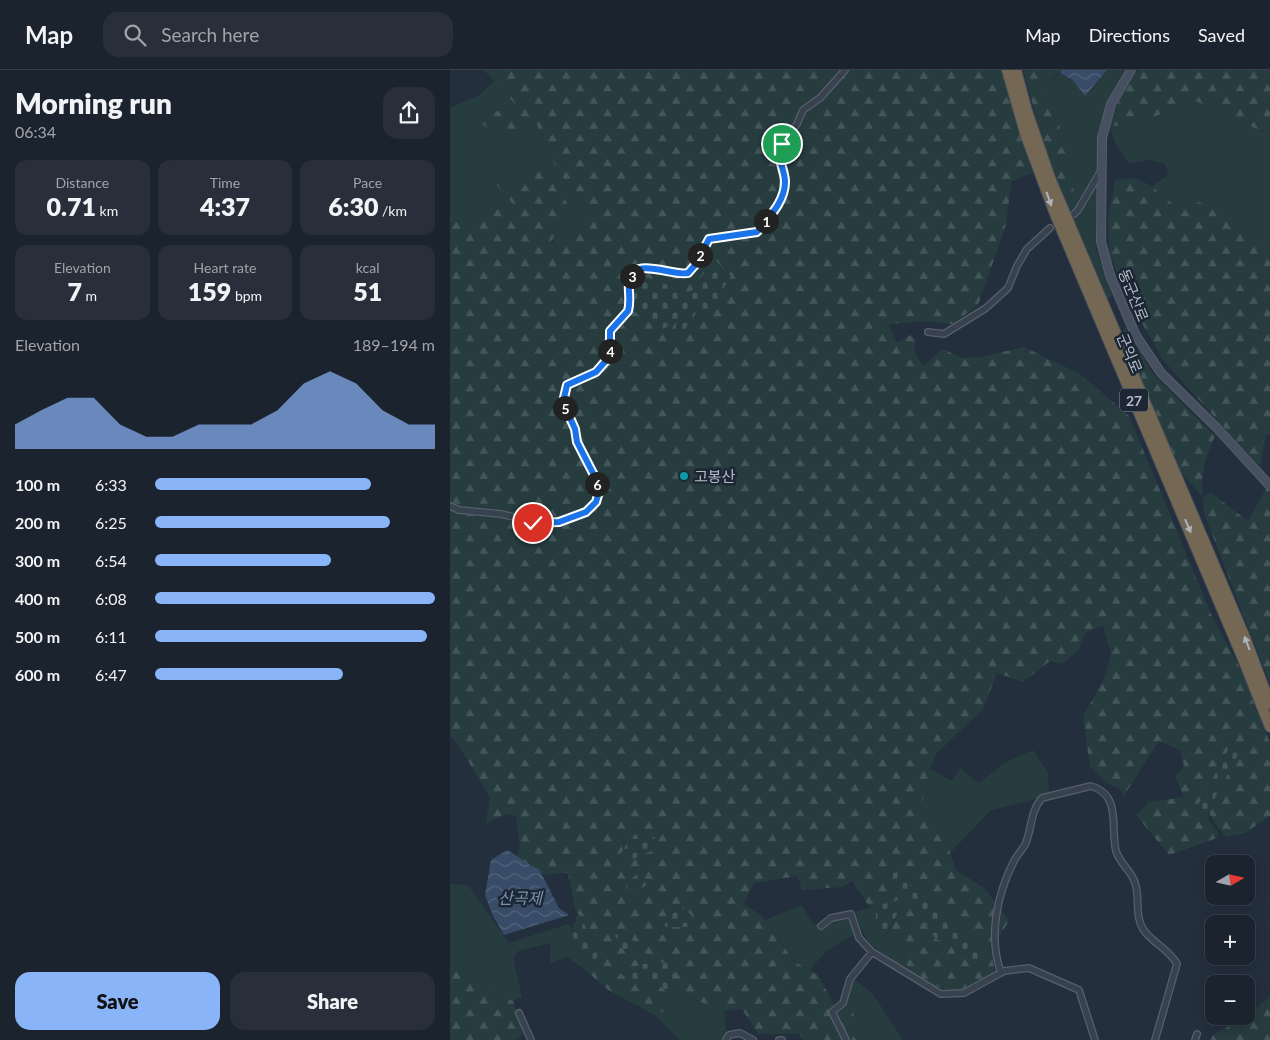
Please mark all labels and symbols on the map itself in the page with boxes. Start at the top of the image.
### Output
pin [761,123,803,165]
one-way arrow [1046,192,1054,207]
pin: 1 [754,208,778,234]
pin: 2 [688,242,712,268]
pin: 3 [620,264,644,288]
street label: 동군산로 [1115,266,1153,324]
street label: 군익로 [1114,330,1146,376]
pin: 4 [598,338,622,364]
road number: 27 [1120,388,1148,412]
pin: 5 [552,396,578,420]
place label: 고봉산 [694,467,736,485]
marker: 고봉산 [678,470,690,482]
pin: 6 [584,472,610,496]
pin [512,502,554,544]
one-way arrow [1184,519,1192,534]
one-way arrow [1242,635,1250,650]
north arrow [1205,855,1255,905]
water label: 산곡제 [498,888,544,907]

